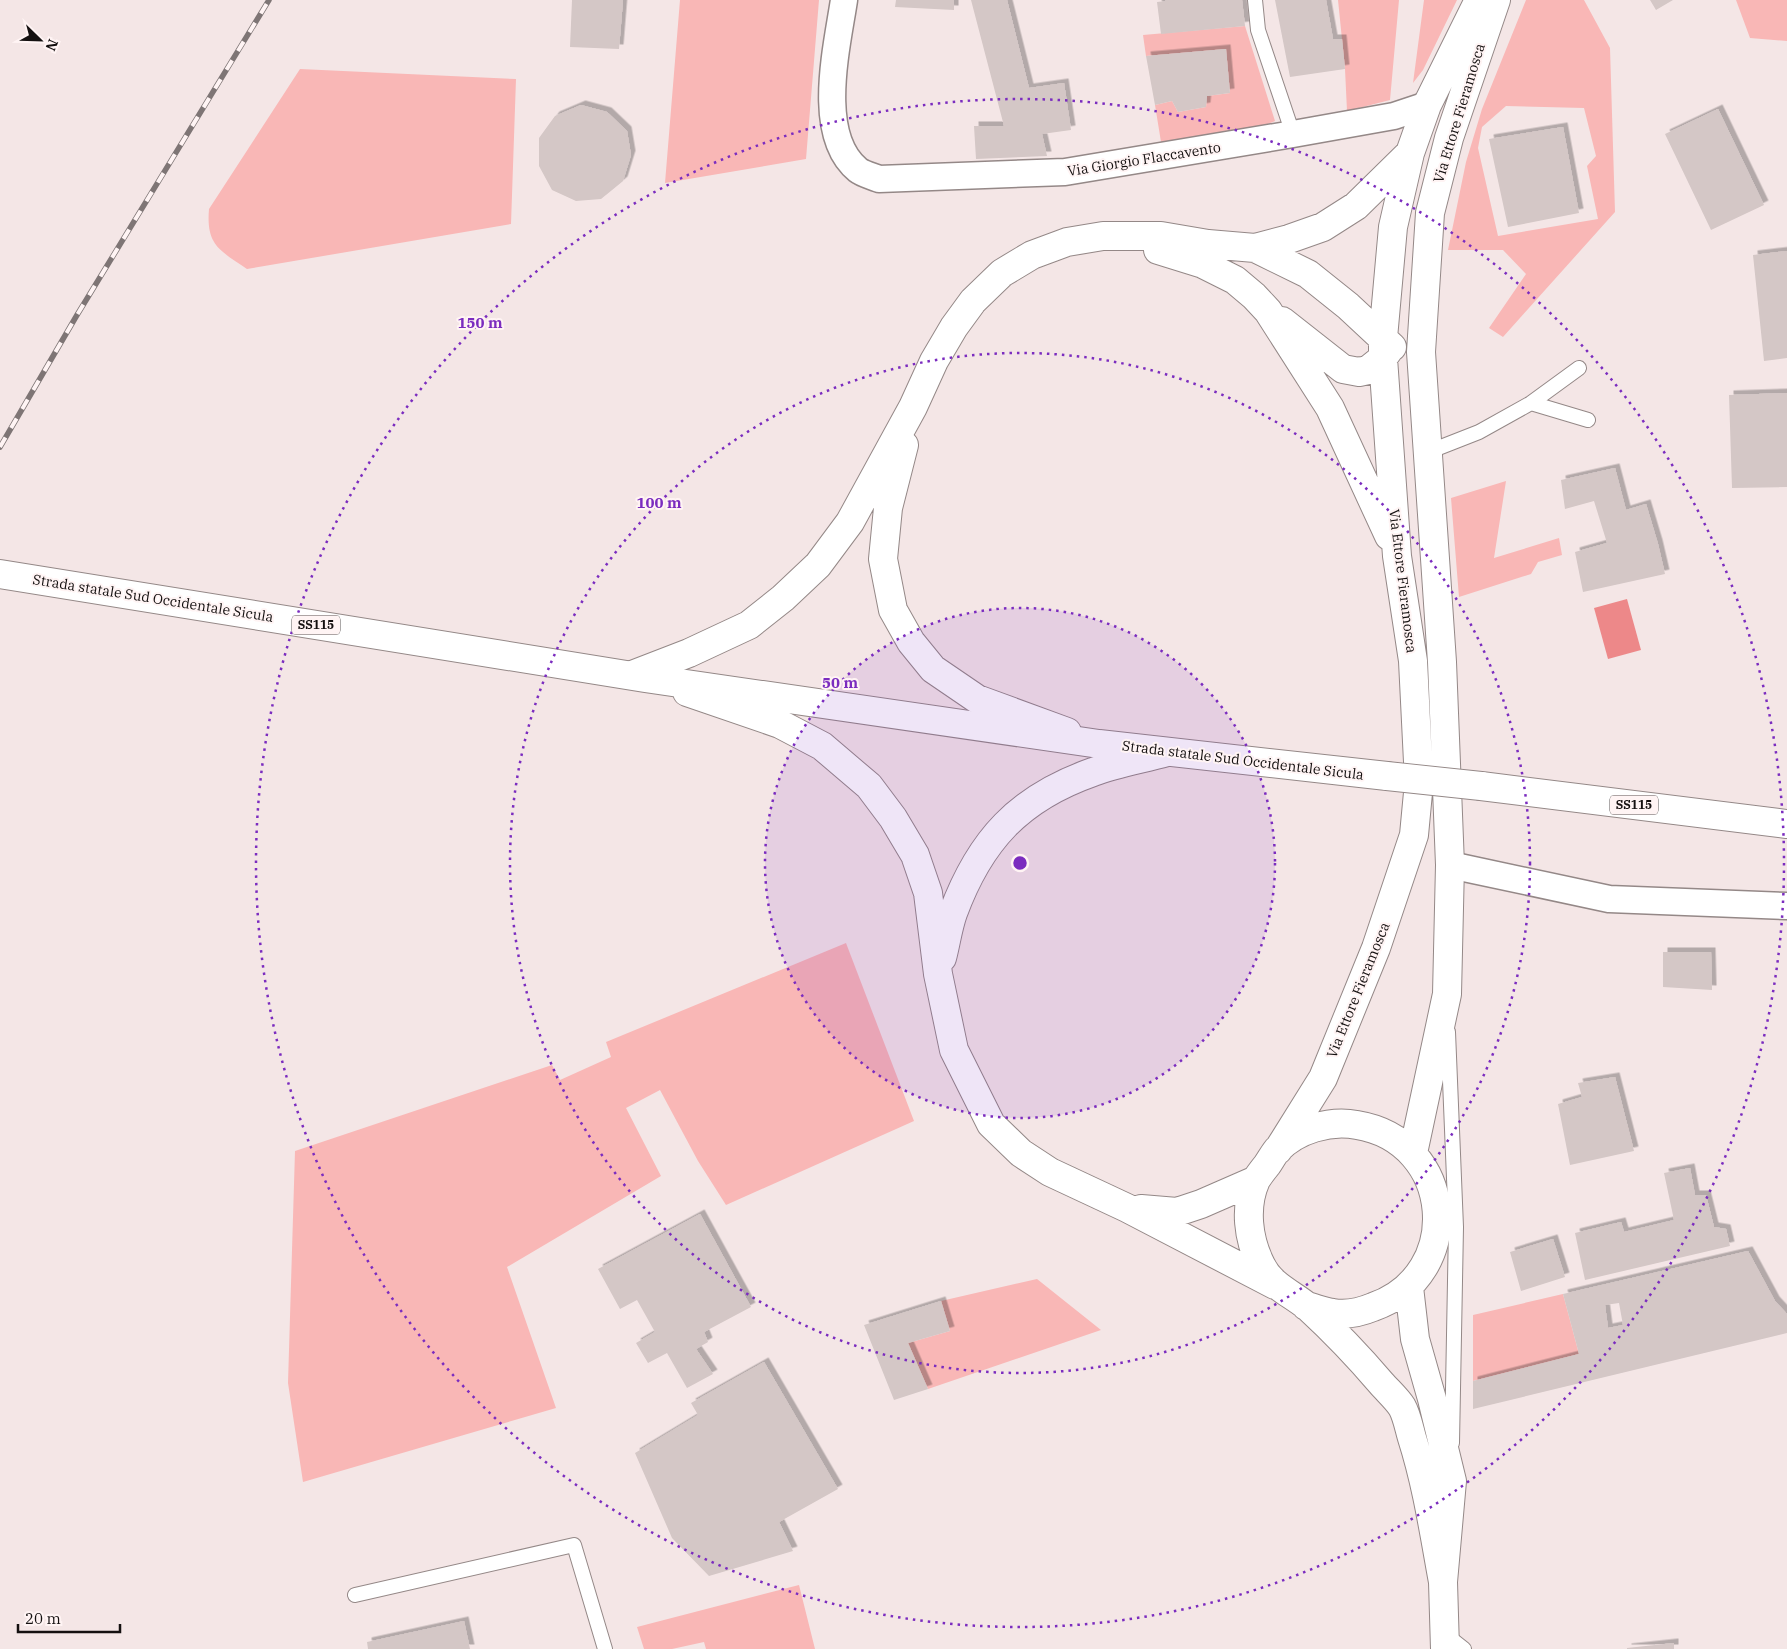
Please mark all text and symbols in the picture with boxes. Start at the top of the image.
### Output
north arrow [15,15,65,65]
text: N [42,36,62,54]
street label: Via Ettore Fieramosca [1429,41,1489,185]
street label: Via Giorgio Flaccavento [1066,138,1222,180]
text: 150 m [457,313,503,332]
text: 100 m [636,493,682,512]
street label: Via Ettore Fieramosca [1385,508,1421,654]
street label: Strada statale Sud Occidentale Sicula [31,570,275,626]
road number: SS115 [292,616,340,634]
text: 50 m [822,673,858,692]
street label: Strada statale Sud Occidentale Sicula [1121,736,1365,784]
road number: SS115 [1610,796,1658,814]
centre of rings [1011,854,1029,872]
street label: Via Ettore Fieramosca [1323,919,1394,1061]
scale bar [18,1602,120,1634]
text: 20 m [25,1609,61,1628]

